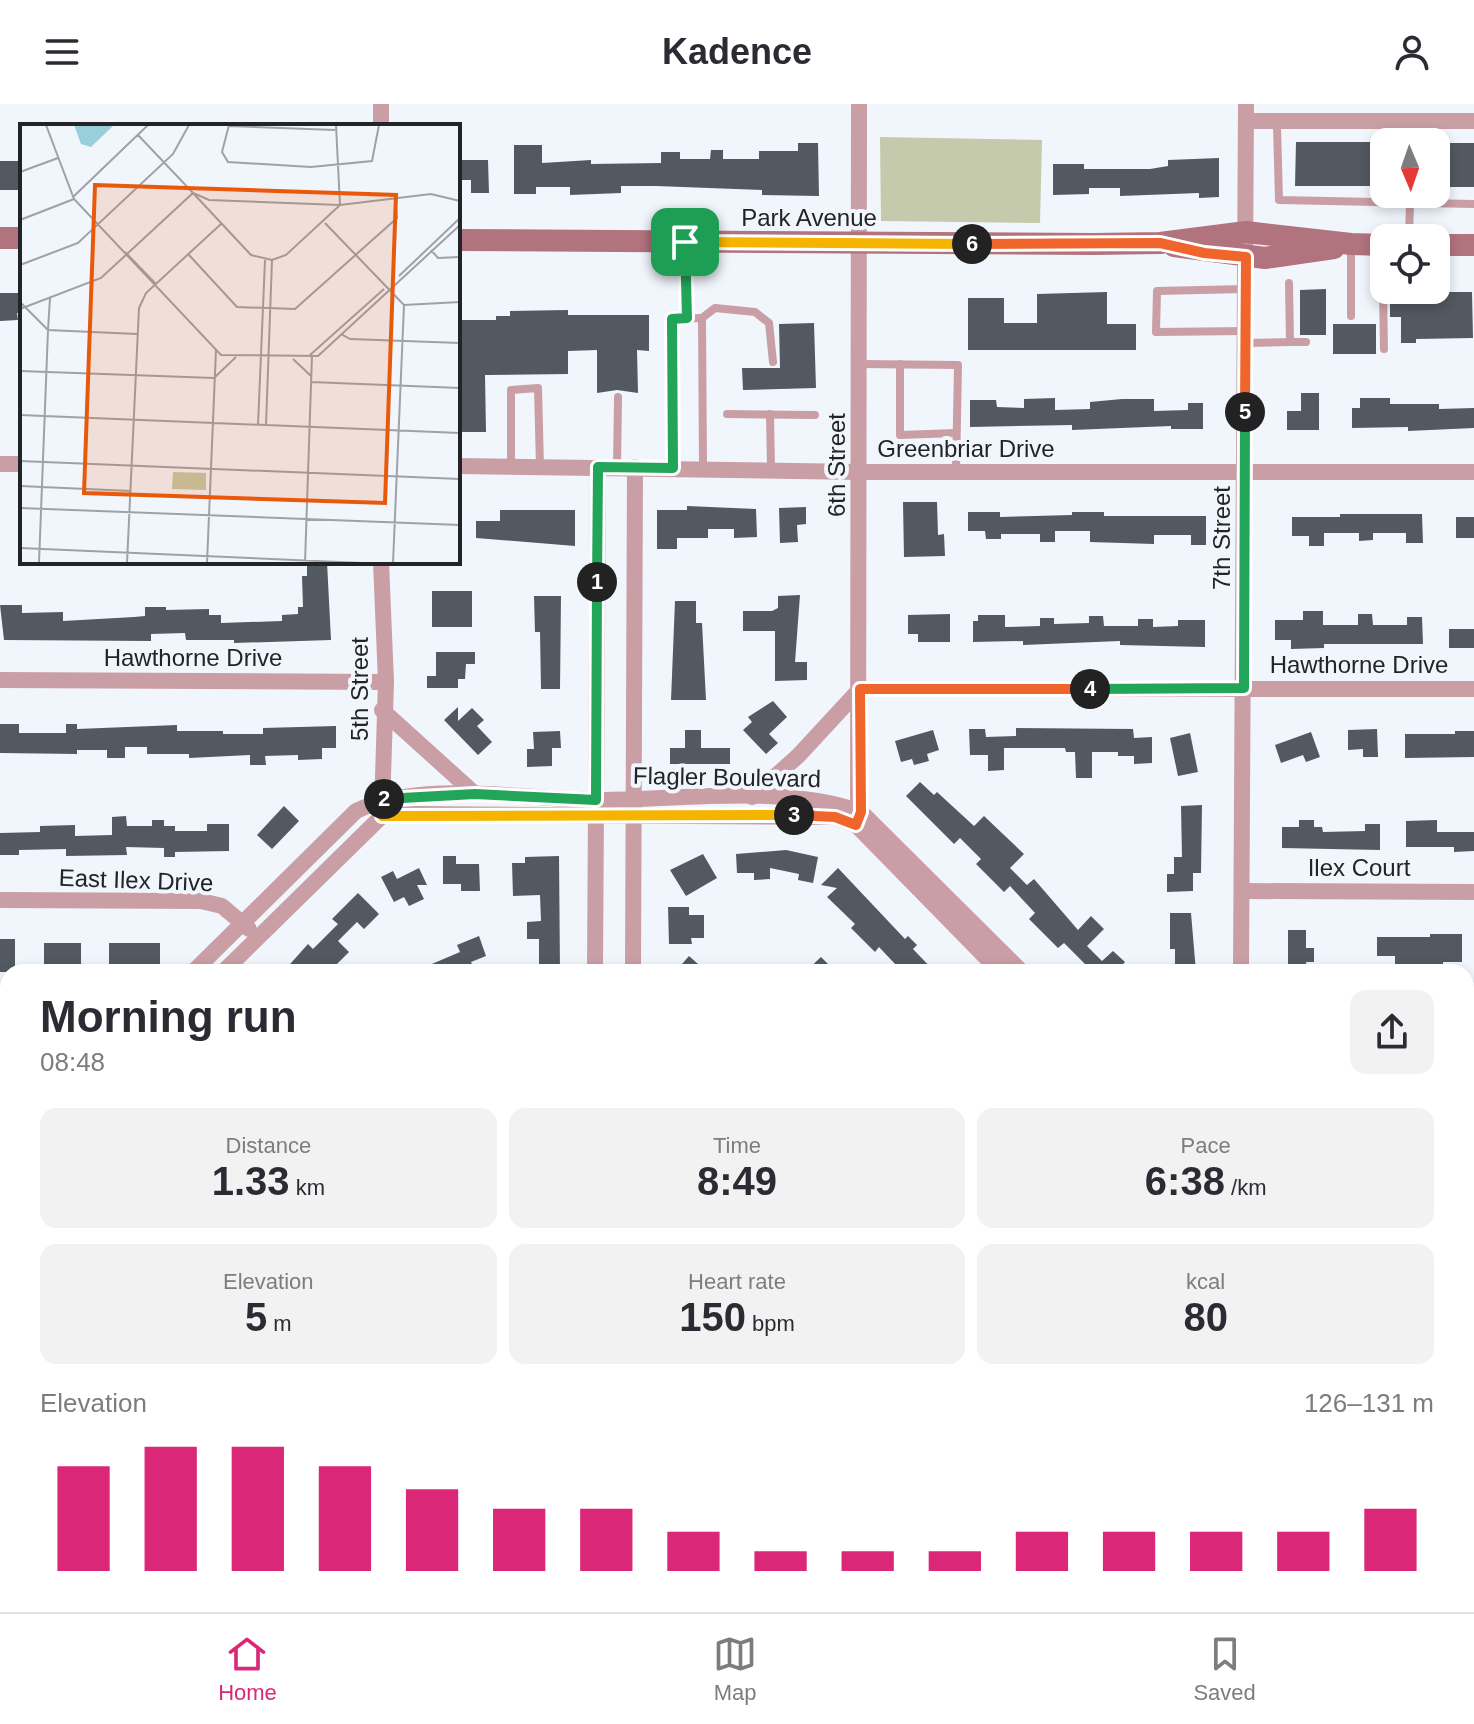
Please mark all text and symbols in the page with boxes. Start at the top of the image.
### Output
icon: menu [40,30,84,74]
icon: person [1390,30,1434,74]
text: Kadence [662,31,812,72]
inset map [20,124,460,564]
north arrow [1370,128,1450,208]
map controls [1370,128,1450,304]
street label: Park Avenue [741,204,877,231]
pin [651,208,719,276]
icon: arrive [663,220,707,264]
pin: 6 [952,224,992,264]
button: locate [1370,224,1450,304]
text: 6 [966,231,978,256]
pin: 5 [1225,392,1265,432]
text: 5 [1239,399,1251,424]
street label: 6th Street [823,413,850,517]
street label: Greenbriar Drive [877,435,1055,462]
street label: 7th Street [1208,486,1235,590]
pin: 1 [577,562,617,602]
text: 1 [591,569,603,594]
street label: 5th Street [346,637,373,741]
street label: Hawthorne Drive [104,644,282,671]
street label: Hawthorne Drive [1270,651,1448,678]
pin: 4 [1070,669,1110,709]
text: 4 [1084,676,1096,701]
street label: Flagler Boulevard [633,762,821,792]
pin: 2 [364,779,404,819]
text: 2 [378,786,390,811]
pin: 3 [774,795,814,835]
text: 3 [788,802,800,827]
street label: Ilex Court [1308,854,1411,881]
street label: East Ilex Drive [58,864,214,896]
button: share [1350,990,1434,1074]
text: Morning run [40,992,297,1041]
text: 08:48 [40,1047,105,1077]
text: Distance [226,1133,311,1158]
text: Time [713,1133,761,1158]
text: Pace [1181,1133,1231,1158]
text: 1.33 [212,1159,290,1203]
text: 8:49 [697,1159,777,1203]
text: 6:38 [1145,1159,1225,1203]
text: km [290,1175,325,1200]
text: /km [1225,1175,1266,1200]
text: Elevation [223,1269,314,1294]
text: Heart rate [688,1269,786,1294]
text: kcal [1186,1269,1225,1294]
text: 5 [245,1295,267,1339]
text: 150 [679,1295,746,1339]
text: 80 [1183,1295,1228,1339]
text: m [267,1311,292,1336]
text: bpm [746,1311,795,1336]
text: Elevation [40,1388,147,1418]
text: 126–131 m [1304,1388,1434,1418]
tab: Home [218,1632,277,1706]
tab: Map [713,1632,757,1706]
tab: Saved [1193,1632,1256,1706]

